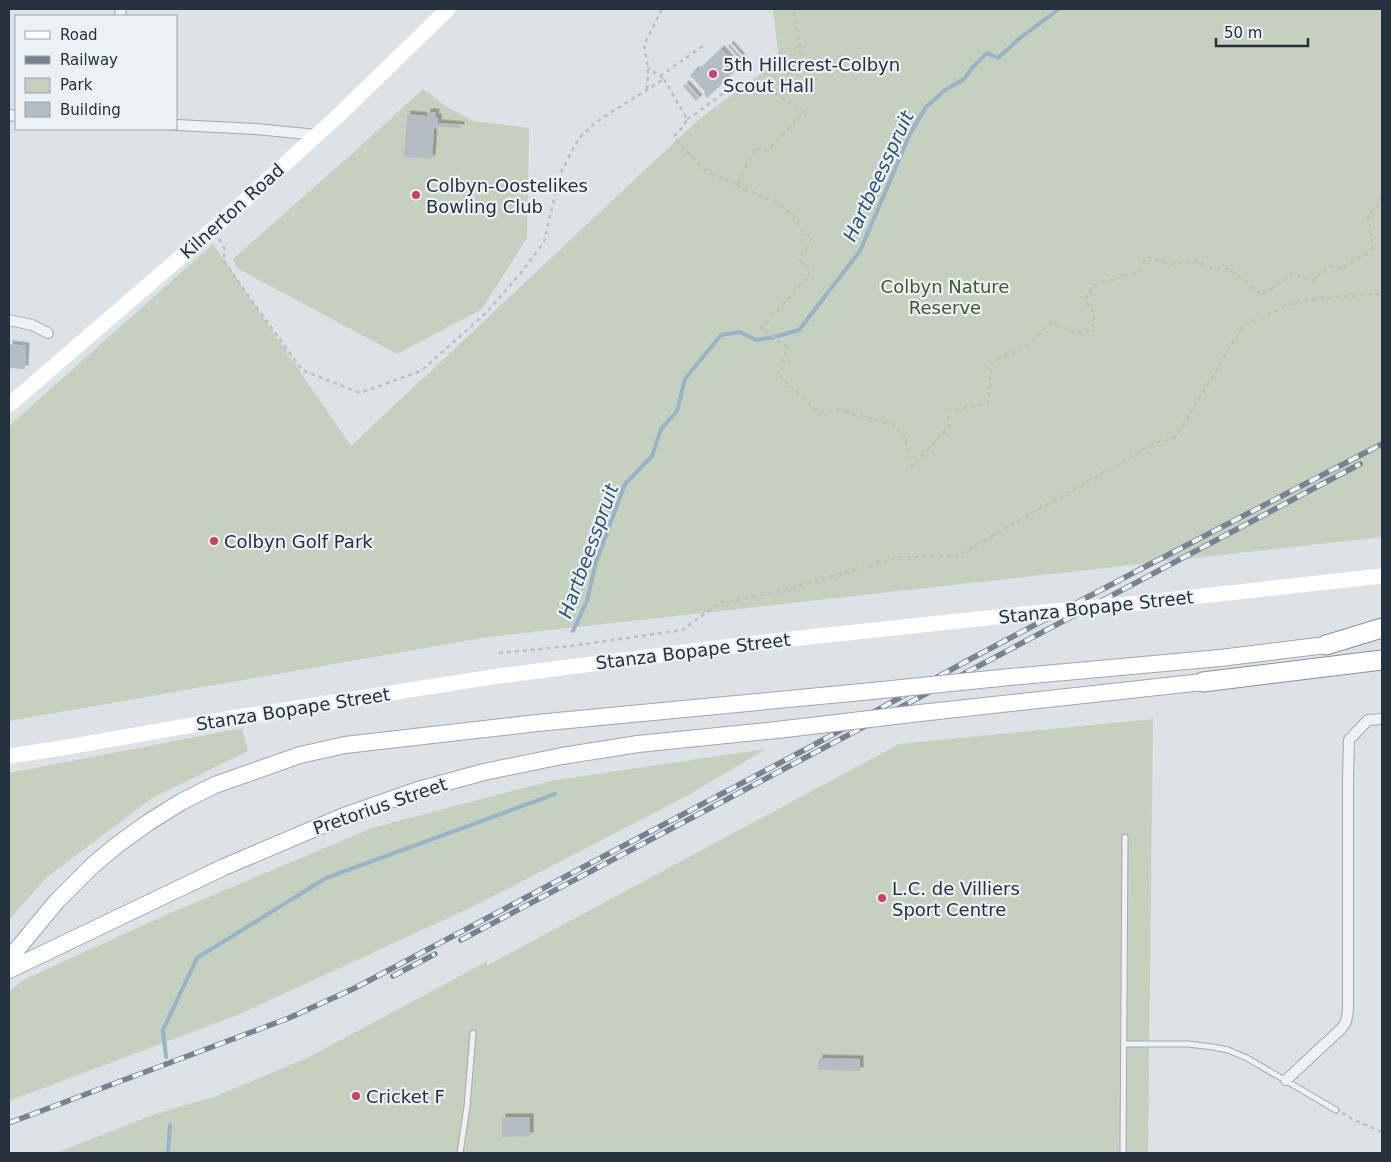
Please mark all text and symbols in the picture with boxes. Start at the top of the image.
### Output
legend [15,15,178,130]
scale bar [1216,15,1308,47]
text: 50 m [1224,24,1262,42]
text: Road [60,26,98,44]
text: Railway [60,51,118,69]
place label: 5th Hillcrest-Colbyn Scout Hall [723,54,900,96]
marker: 5th Hillcrest-Colbyn Scout Hall [707,68,719,80]
text: Park [60,76,93,94]
text: Building [60,101,121,119]
water label: Hartbeesspruit [838,106,918,245]
street label: Kilnerton Road [176,159,288,263]
place label: Colbyn-Oostelikes Bowling Club [426,175,588,217]
marker: Colbyn-Oostelikes Bowling Club [410,189,422,201]
park label: Colbyn Nature Reserve [881,276,1009,318]
water label: Hartbeesspruit [554,480,623,621]
place label: Colbyn Golf Park [224,531,373,552]
marker: Colbyn Golf Park [208,535,220,547]
street label: Stanza Bopape Street [998,586,1194,628]
street label: Stanza Bopape Street [595,629,791,673]
street label: Stanza Bopape Street [195,683,391,735]
street label: Pretorius Street [310,773,450,839]
place label: L.C. de Villiers Sport Centre [892,878,1020,920]
marker: L.C. de Villiers Sport Centre [876,892,888,904]
place label: Cricket F [366,1086,445,1107]
marker: Cricket F [350,1090,362,1102]

